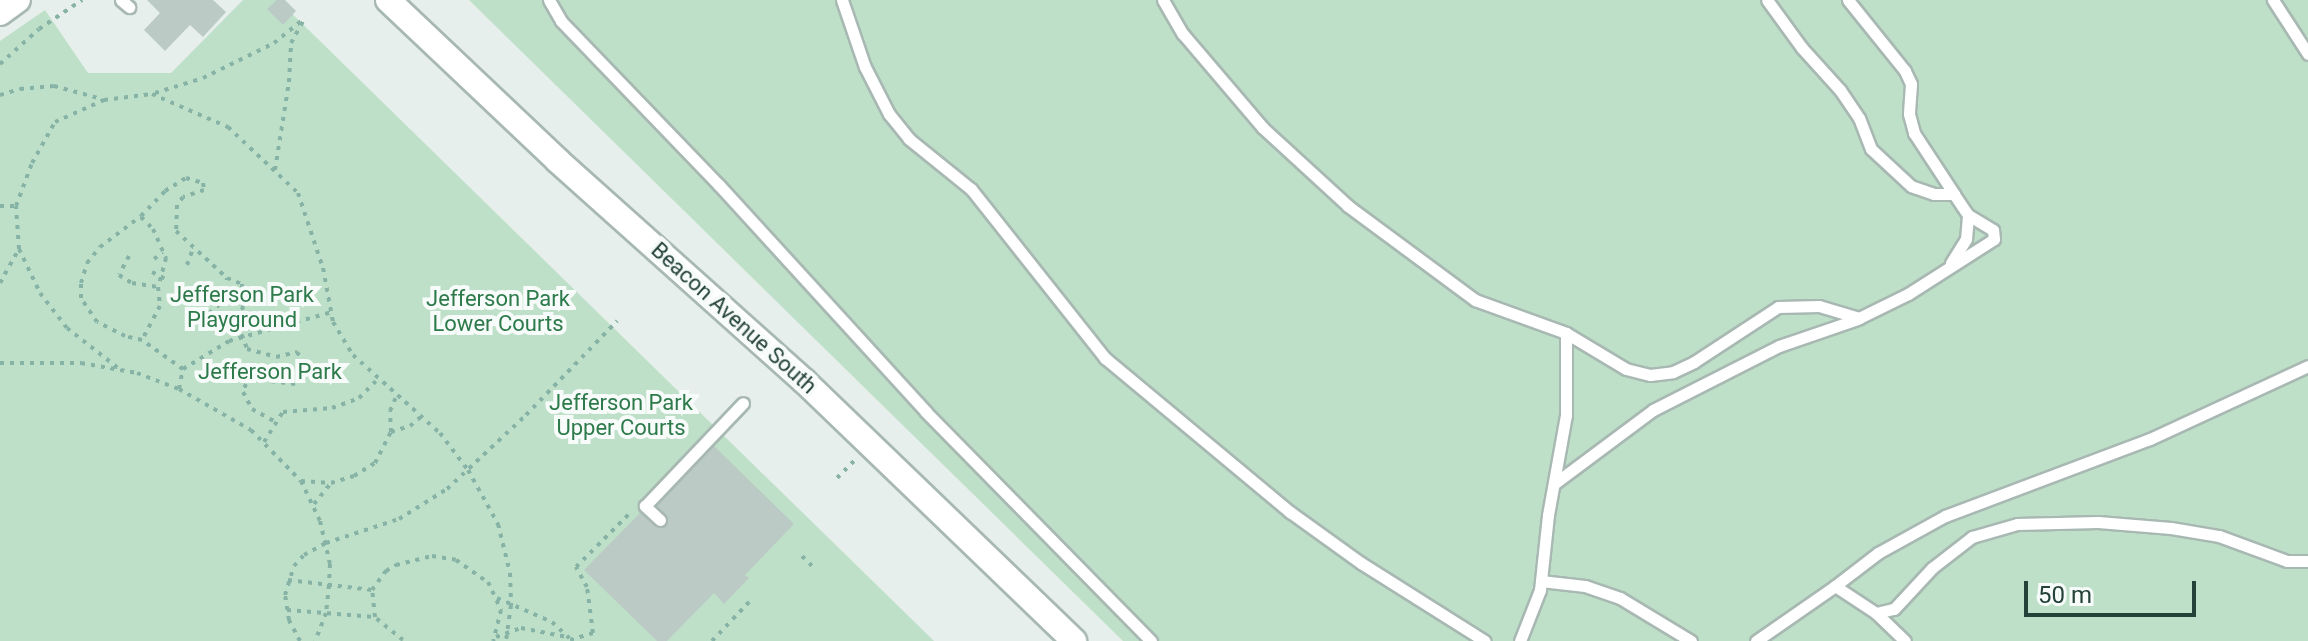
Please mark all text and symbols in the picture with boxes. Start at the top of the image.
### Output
street label: Beacon Avenue South [646,237,822,399]
park label: Jefferson Park Playground [170,281,314,332]
park label: Jefferson Park Lower Courts [426,285,570,336]
park label: Jefferson Park [198,359,342,385]
park label: Jefferson Park Upper Courts [549,389,693,440]
scale bar [2028,565,2200,615]
text: 50 m [2038,581,2092,609]

